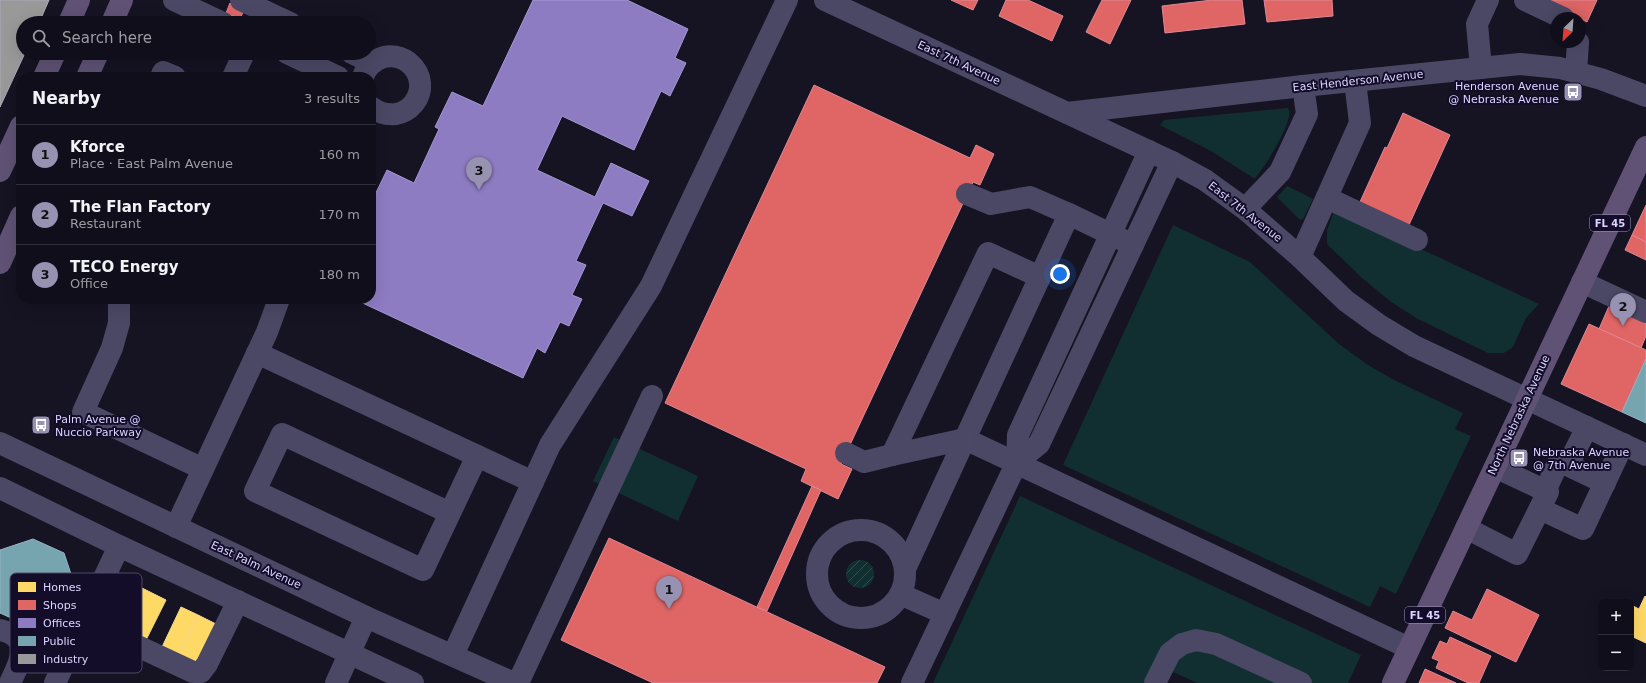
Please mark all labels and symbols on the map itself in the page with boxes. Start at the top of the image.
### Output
north arrow [1550,12,1586,48]
street label: East 7th Avenue [916,38,1003,88]
street label: East Henderson Avenue [1292,68,1424,94]
place label: Henderson Avenue @ Nebraska Avenue [1448,80,1559,106]
bus stop icon: Henderson Avenue @ Nebraska Avenue [1562,81,1584,103]
pin: 3 [466,157,492,190]
street label: East 7th Avenue [1206,179,1285,245]
road number: FL 45 [1590,215,1630,231]
your location [1050,264,1070,284]
pin: 2 [1610,293,1636,326]
street label: North Nebraska Avenue [1486,353,1553,477]
place label: Palm Avenue @ Nuccio Parkway [55,413,142,439]
bus stop icon: Palm Avenue @ Nuccio Parkway [30,414,52,436]
place label: Nebraska Avenue @ 7th Avenue [1533,446,1629,472]
bus stop icon: Nebraska Avenue @ 7th Avenue [1508,447,1530,469]
street label: East Palm Avenue [209,538,303,592]
legend [10,573,142,673]
pin: 1 [656,576,682,609]
text: Homes [43,581,81,594]
text: Shops [43,599,77,612]
road number: FL 45 [1405,607,1445,623]
text: Offices [43,617,81,630]
text: Public [43,635,76,648]
text: Industry [43,653,89,666]

